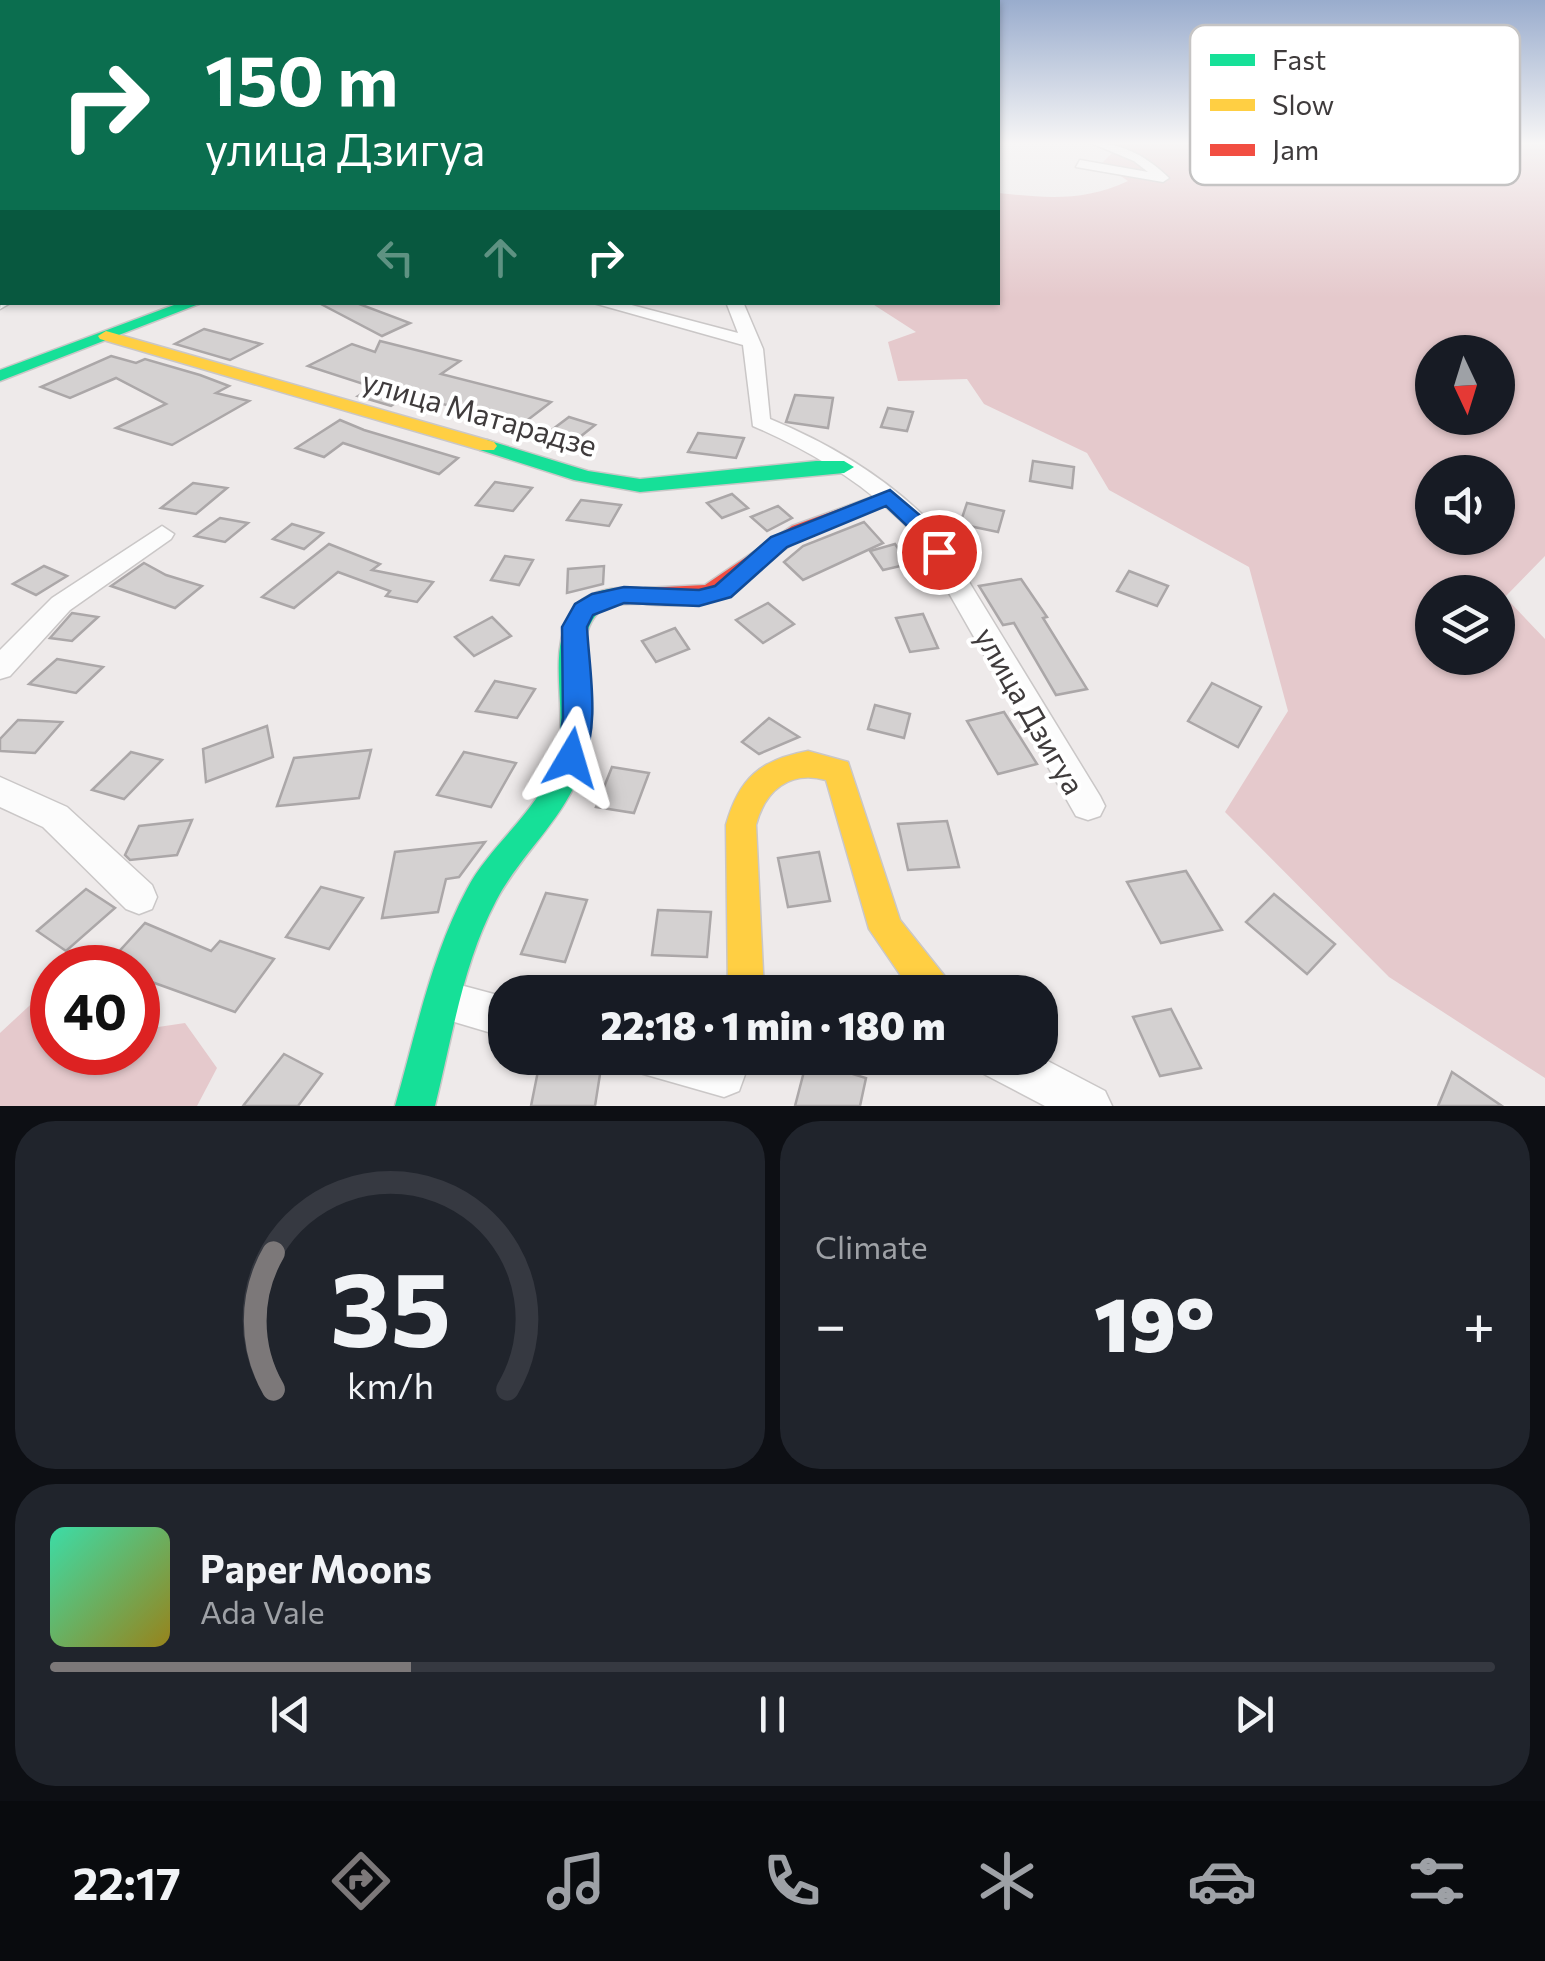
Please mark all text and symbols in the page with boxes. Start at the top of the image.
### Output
legend [1190,25,1520,185]
text: 150 m [205,35,398,120]
icon: right [40,40,170,170]
text: Fast [1272,42,1326,76]
text: Slow [1272,87,1334,121]
text: улица Дзигуа [205,120,485,175]
text: Jam [1272,132,1319,166]
icon: left [368,230,423,285]
icon: ahead [473,230,528,285]
icon: right [578,230,633,285]
north arrow [1415,335,1515,435]
map controls [1415,335,1515,675]
street label: улица Матарадзе [358,361,602,463]
button: sound [1415,455,1515,555]
pin [897,510,982,595]
icon: arrive [912,525,967,580]
button: layers [1415,575,1515,675]
street label: улица Дзигуа [968,620,1094,800]
position arrow [519,706,623,810]
speed limit sign: 40 [30,945,160,1075]
text: 22:18 · 1 min · 180 m [601,1001,945,1048]
text: Climate [815,1226,928,1266]
text: 35 [329,1241,451,1368]
text: 19° [1094,1276,1215,1367]
text: − [815,1289,846,1356]
text: + [1463,1289,1495,1356]
text: km/h [347,1363,433,1406]
text: Paper Moons [200,1544,432,1591]
text: Ada Vale [200,1591,325,1631]
icon: previous [263,1687,318,1742]
icon: pause [745,1687,800,1742]
icon: next [1227,1687,1282,1742]
icon: directions [326,1846,396,1916]
icon: music [541,1846,611,1916]
icon: phone [757,1846,827,1916]
icon: climate [972,1846,1042,1916]
icon: car [1187,1846,1257,1916]
icon: filters [1402,1846,1472,1916]
text: 22:17 [73,1854,181,1909]

